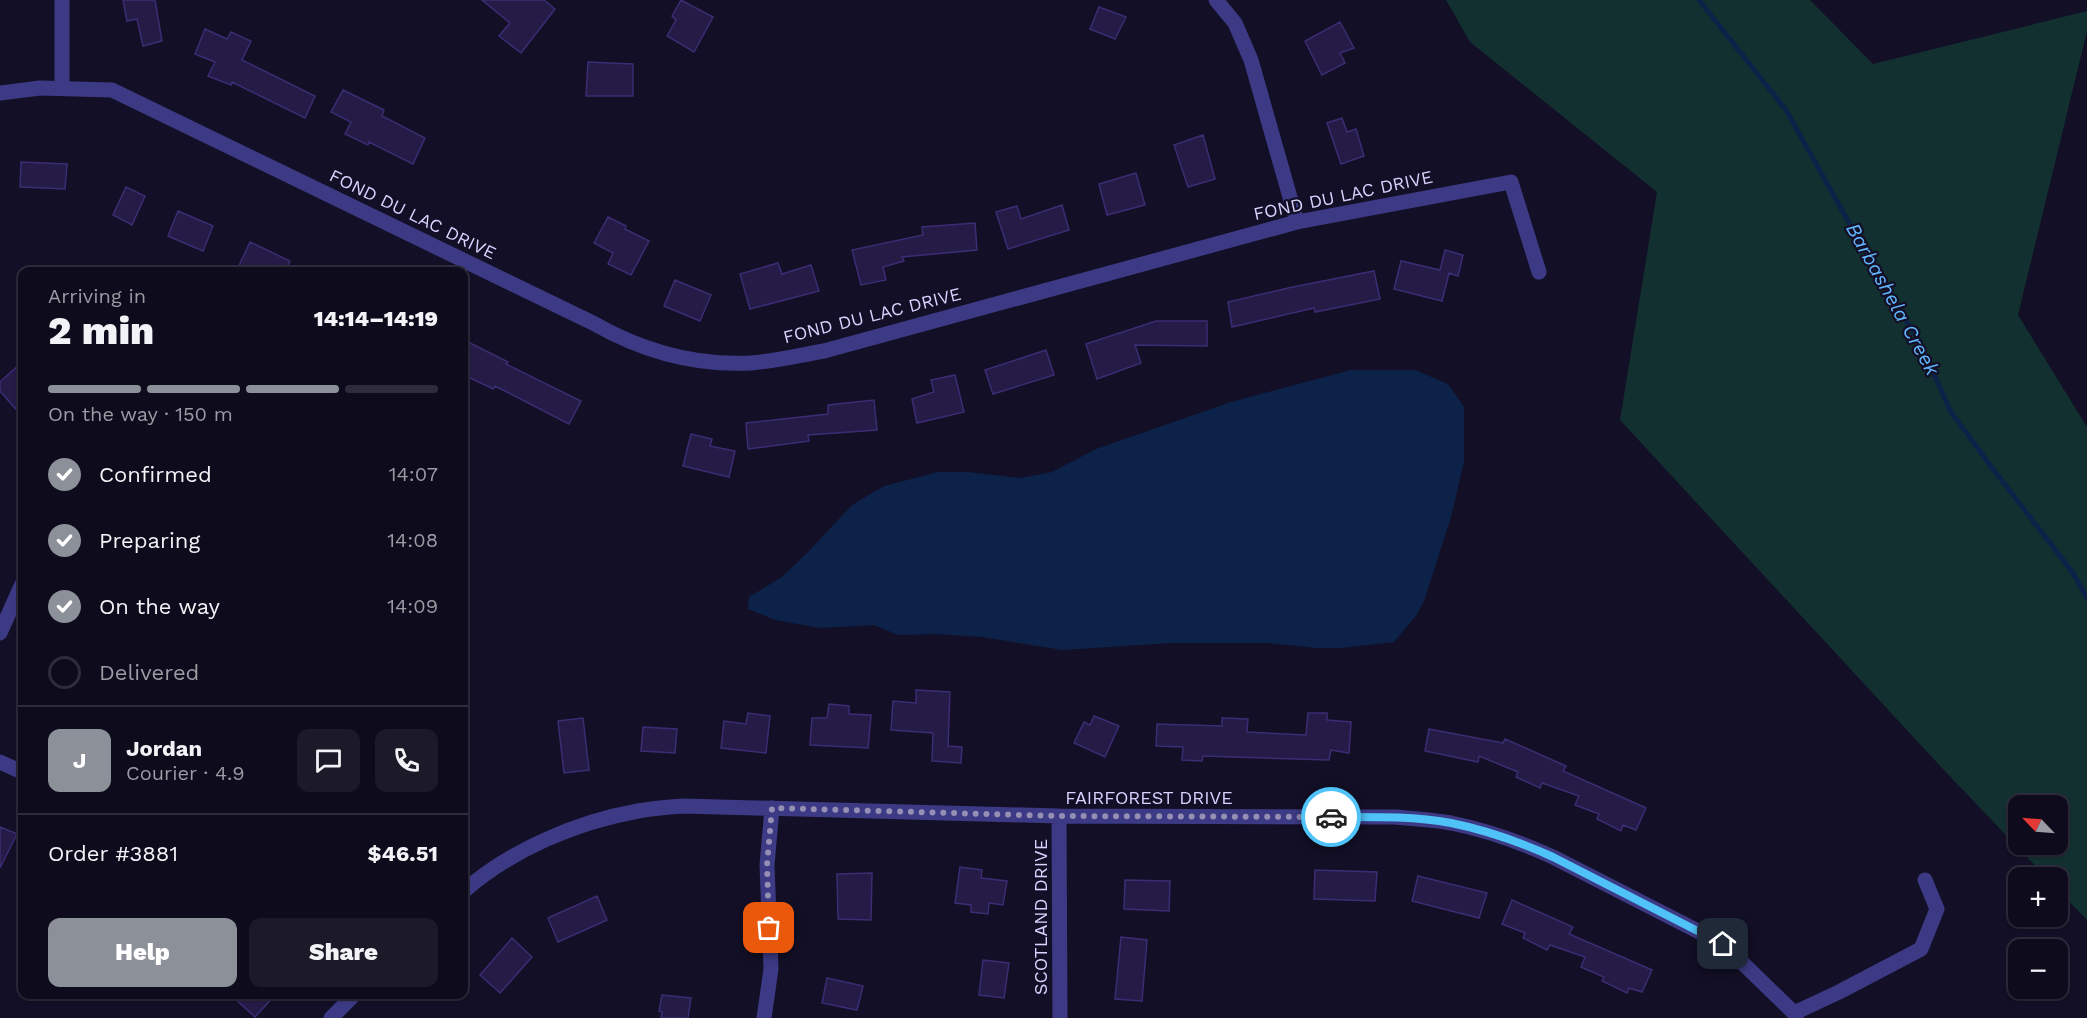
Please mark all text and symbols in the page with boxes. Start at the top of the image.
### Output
street label: FOND DU LAC DRIVE [326,165,500,263]
street label: FOND DU LAC DRIVE [1252,166,1434,224]
water label: Barbashela Creek [1841,219,1945,380]
street label: FOND DU LAC DRIVE [781,283,963,347]
text: Arriving in [48,284,146,308]
text: 14:14–14:19 [314,306,438,331]
text: 2 min [48,308,154,353]
text: On the way · 150 m [48,402,233,426]
icon: check [48,458,81,491]
text: Confirmed [99,462,212,487]
text: 14:07 [389,462,438,486]
icon: check [48,524,81,557]
text: Preparing [99,528,200,553]
text: 14:08 [387,528,438,552]
icon: check [48,590,81,623]
text: On the way [99,594,220,619]
text: 14:09 [387,594,438,618]
text: Delivered [99,660,199,685]
button: chat [297,729,360,792]
button: phone [375,729,438,792]
text: Jordan [126,736,202,761]
text: J [73,748,86,773]
text: Courier · 4.9 [126,761,245,785]
street label: FAIRFOREST DRIVE [1065,787,1233,808]
courier [1301,787,1361,847]
north arrow [2008,795,2068,855]
map controls [2008,795,2068,999]
icon: car [1315,801,1348,834]
street label: SCOTLAND DRIVE [1030,839,1051,995]
text: Order #3881 [48,841,178,866]
text: $46.51 [367,841,438,866]
button: + [2008,867,2068,927]
pin [743,902,794,953]
icon: bag [752,911,785,944]
button: Help [48,918,237,987]
button: Share [249,918,438,987]
pin [1697,918,1748,969]
icon: home [1706,927,1739,960]
button: − [2008,939,2068,999]

